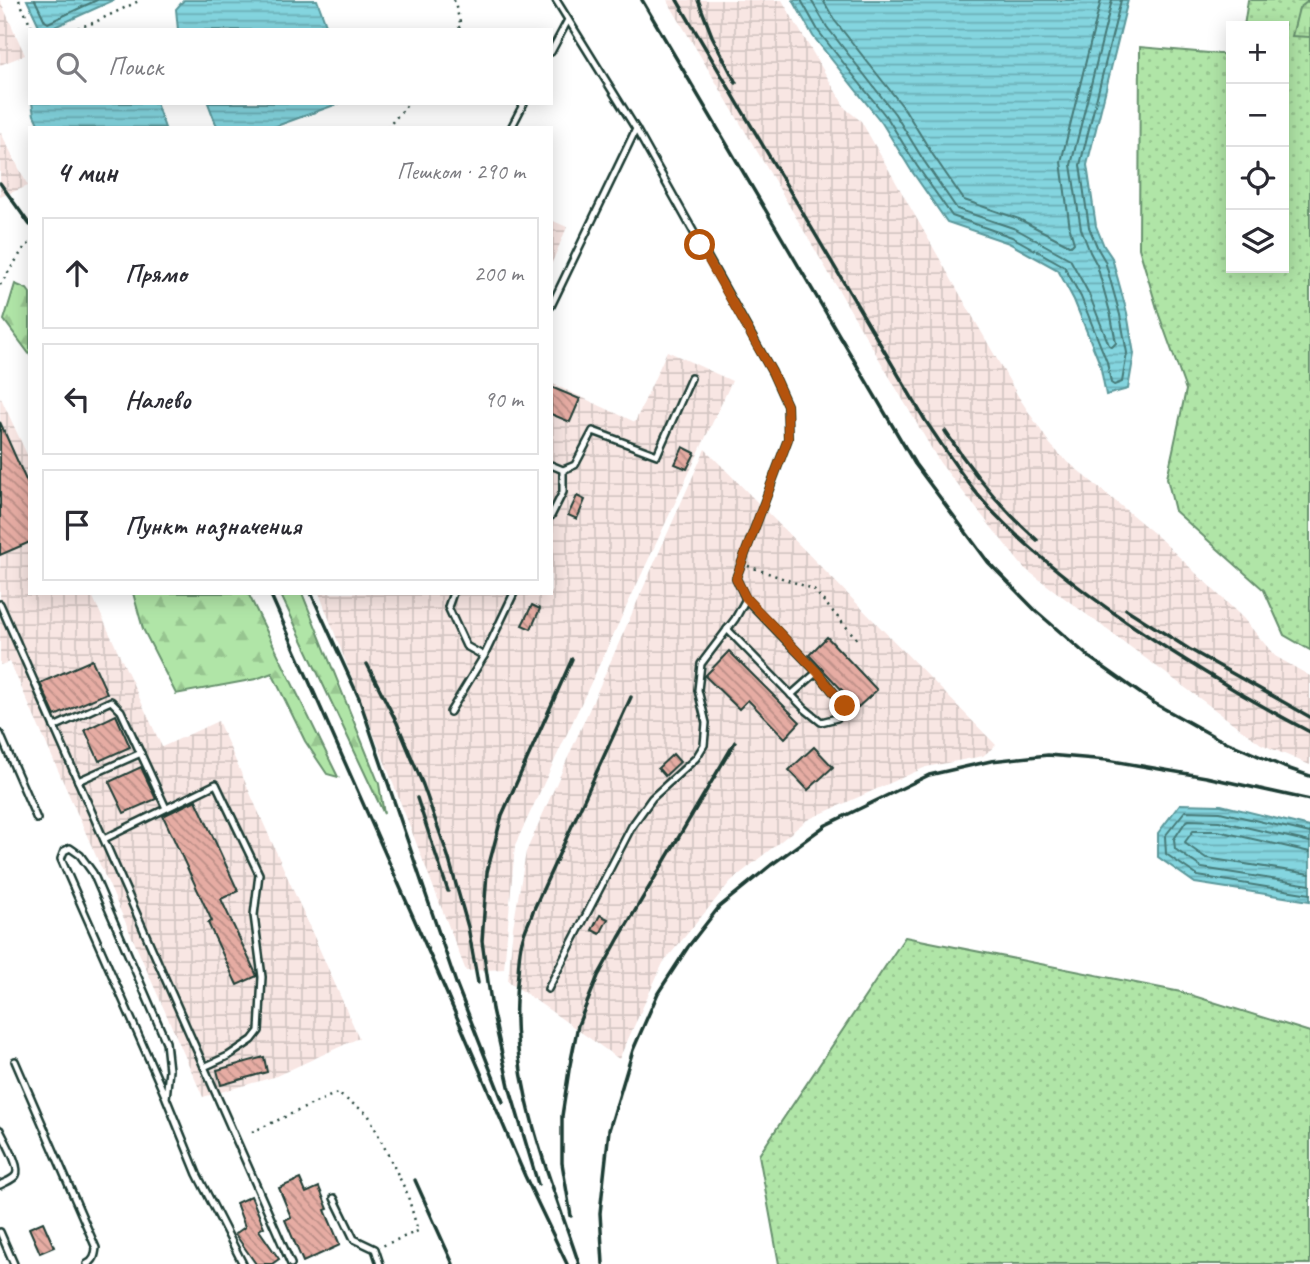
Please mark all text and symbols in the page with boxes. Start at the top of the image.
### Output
map controls [1226,21,1289,273]
button: + [1226,21,1289,84]
search box [28,28,553,105]
icon: search [52,48,90,86]
text: Поиск [108,50,163,83]
button: − [1226,84,1289,147]
button: locate [1226,147,1289,210]
text: 4 мин [56,153,117,191]
text: Пешком · 290 m [397,157,525,186]
button: layers [1226,210,1289,273]
route start [684,229,715,260]
icon: ahead [58,254,96,292]
text: Прямо [125,257,187,290]
text: 200 m [474,259,523,288]
icon: left [58,380,96,418]
text: Налево [125,383,191,416]
text: 90 m [484,385,523,414]
icon: arrive [58,506,96,544]
text: Пункт назначения [125,509,301,542]
route end [829,690,860,721]

